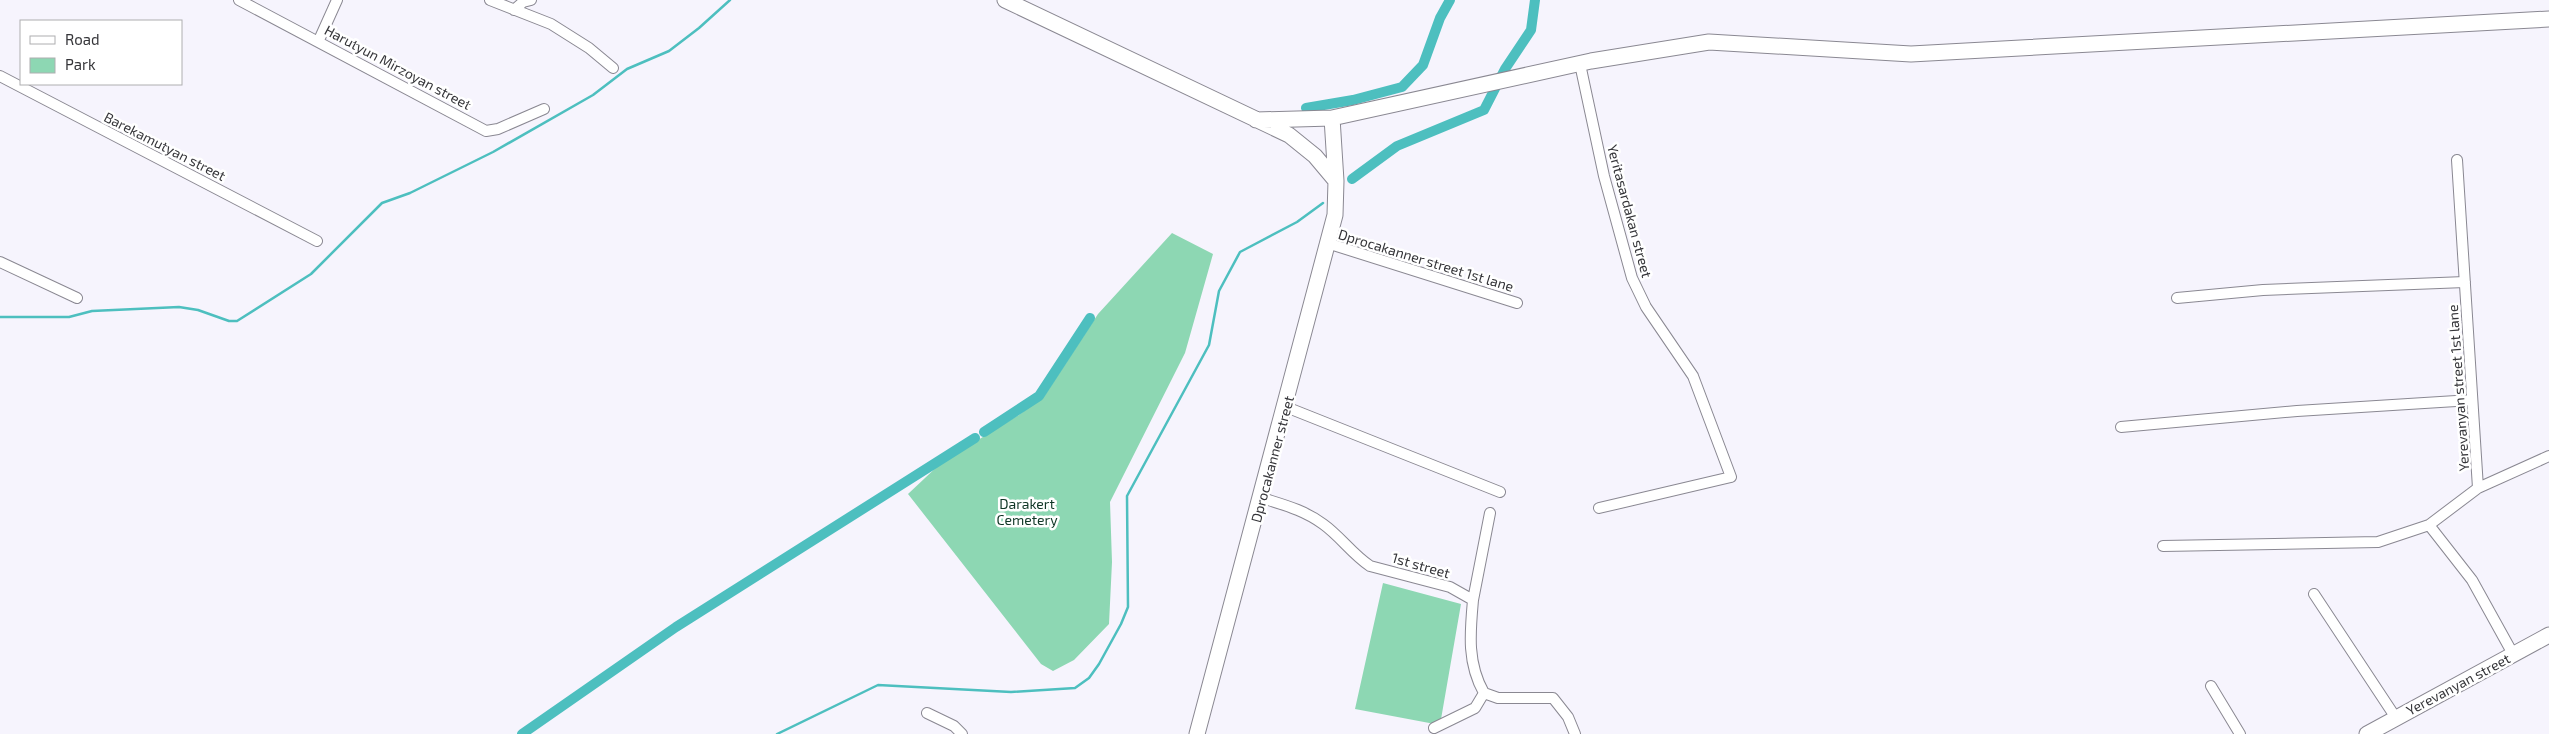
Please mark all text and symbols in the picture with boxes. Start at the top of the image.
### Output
legend [20,20,182,85]
street label: Harutyun Mirzoyan street [322,21,474,113]
text: Road [65,30,100,48]
text: Park [65,55,96,73]
street label: Barekamutyan street [101,108,229,184]
street label: Yeritasardakan street [1604,143,1656,279]
street label: Dprocakanner street 1st lane [1336,225,1516,295]
street label: Yerevanyan street 1st lane [2444,304,2472,472]
street label: Dprocakanner street [1247,394,1297,524]
park label: Darakert Cemetery [996,495,1058,528]
street label: 1st street [1390,549,1452,581]
street label: Yerevanyan street [2403,649,2513,719]

